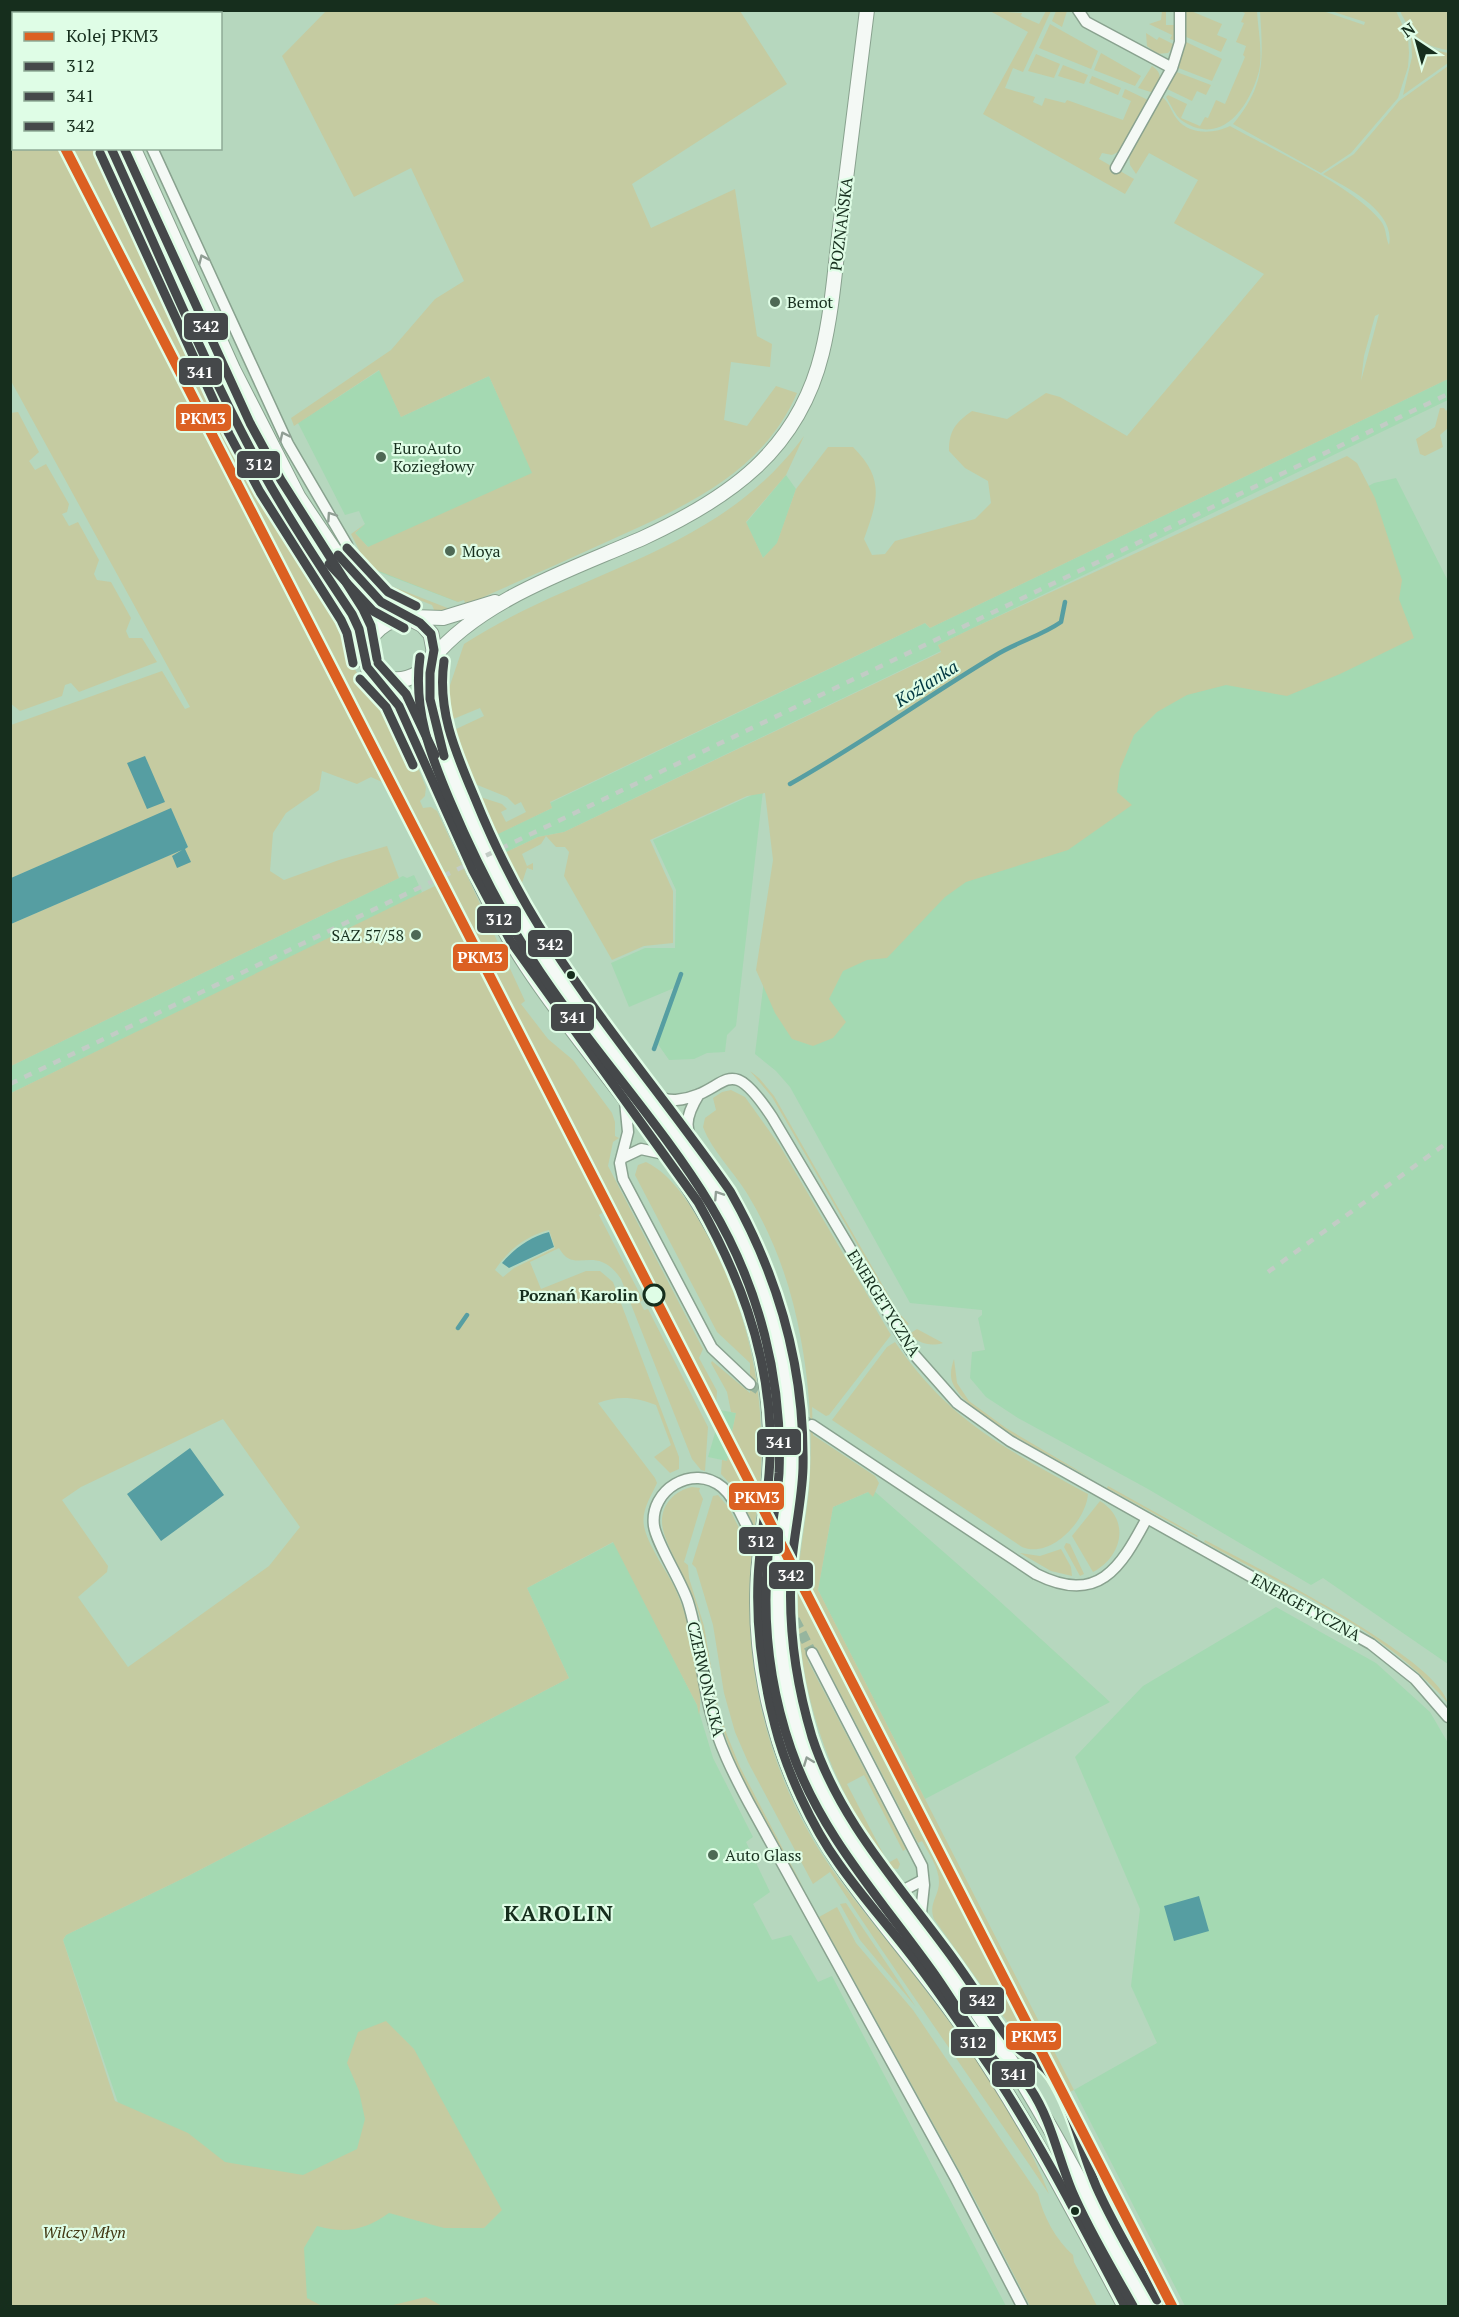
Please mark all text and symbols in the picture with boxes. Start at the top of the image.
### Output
legend [12,12,222,150]
north arrow [1387,12,1447,72]
text: N [1397,17,1420,42]
text: Kolej PKM3 [66,23,158,47]
text: 312 [66,53,95,77]
text: 341 [66,83,95,107]
text: 342 [66,113,95,137]
street label: POZNAŃSKA [824,176,858,272]
one-way arrow [198,254,210,265]
place label: Bemot [787,291,833,313]
marker: Bemot [768,295,782,309]
line badge: 342 [183,312,229,341]
text: 342 [192,315,220,337]
line badge: 341 [178,357,223,386]
text: 341 [186,361,214,383]
line badge: PKM3 [175,403,232,432]
text: PKM3 [180,407,226,429]
one-way arrow [279,432,291,443]
place label: EuroAuto Koziegłowy [393,437,475,477]
line badge: 312 [236,450,281,479]
marker: EuroAuto Koziegłowy [374,450,388,464]
text: 312 [245,453,273,475]
one-way arrow [327,511,338,522]
place label: Moya [462,540,501,562]
marker: Moya [443,544,457,558]
water label: Koźlanka [889,654,962,712]
line badge: 312 [476,905,522,934]
text: 312 [485,908,513,930]
place label: SAZ 57/58 [332,924,404,946]
marker: SAZ 57/58 [409,928,423,942]
line badge: 342 [527,929,573,958]
text: 342 [536,933,564,955]
line badge: PKM3 [452,943,509,972]
text: PKM3 [457,946,503,968]
unlabelled marker [565,969,577,981]
line badge: 341 [550,1003,595,1032]
text: 341 [559,1006,587,1028]
one-way arrow [714,1191,725,1202]
street label: ENERGETYCZNA [842,1245,926,1361]
place label: Poznań Karolin [519,1284,639,1306]
marker: Poznań Karolin [643,1284,665,1306]
line badge: 341 [756,1428,802,1456]
text: 341 [765,1431,793,1453]
line badge: PKM3 [728,1482,785,1511]
text: PKM3 [734,1486,780,1508]
line badge: 312 [738,1526,784,1555]
text: 312 [747,1530,775,1552]
line badge: 342 [768,1561,814,1590]
text: 342 [777,1564,805,1586]
street label: ENERGETYCZNA [1247,1568,1365,1646]
street label: CZERWONACKA [682,1619,730,1739]
one-way arrow [803,1756,815,1767]
place label: Auto Glass [725,1844,802,1866]
marker: Auto Glass [706,1848,720,1862]
district label: KAROLIN [504,1898,614,1927]
line badge: 342 [959,1986,1005,2015]
text: 342 [968,1989,996,2011]
line badge: PKM3 [1005,2022,1062,2051]
text: PKM3 [1011,2025,1057,2047]
line badge: 312 [950,2028,996,2057]
text: 312 [959,2031,987,2053]
line badge: 341 [991,2060,1036,2088]
text: 341 [1000,2063,1028,2085]
unlabelled marker [1069,2205,1081,2217]
park label: Wilczy Młyn [42,2221,126,2243]

